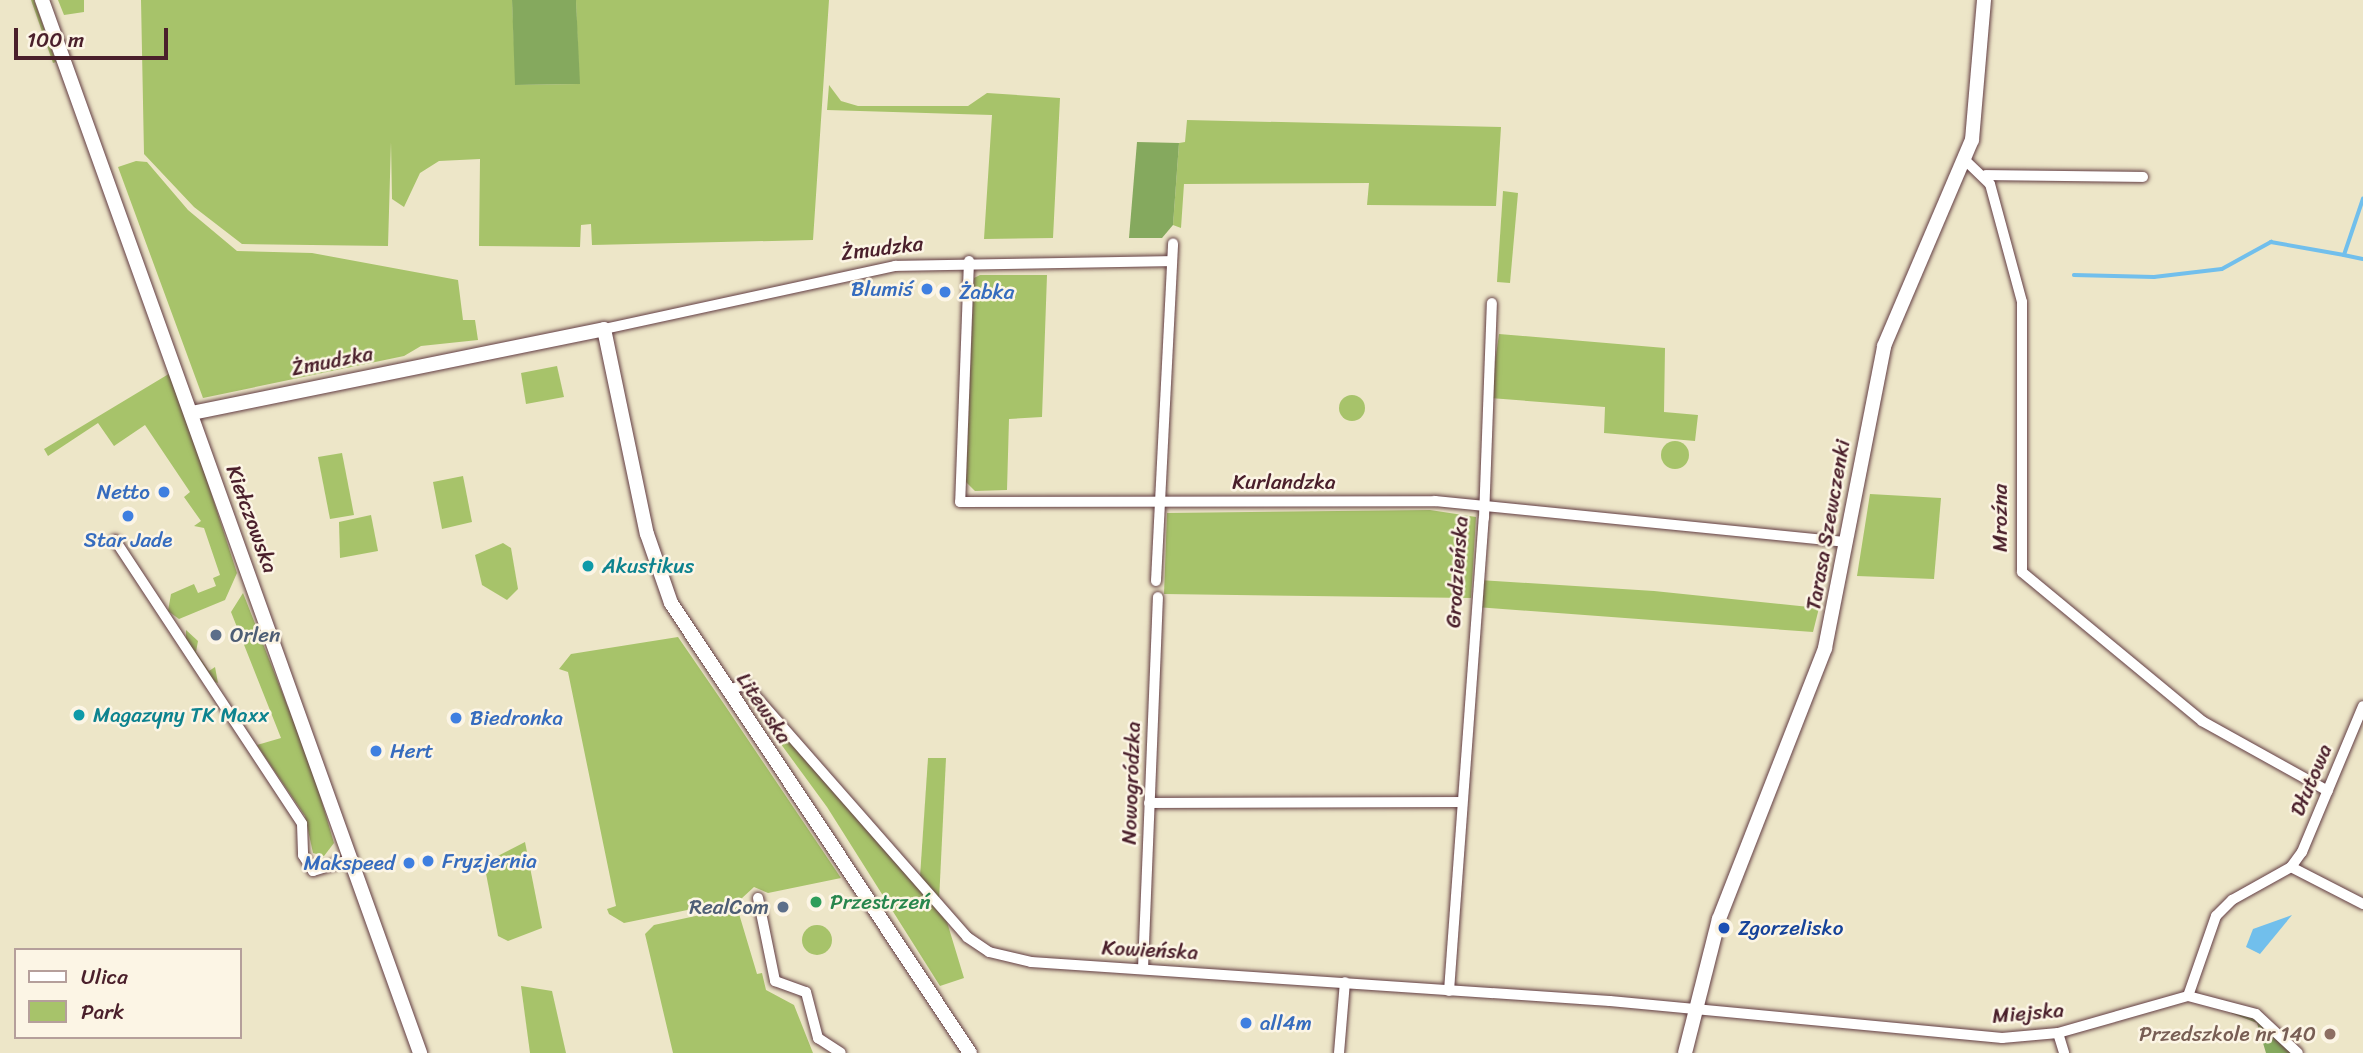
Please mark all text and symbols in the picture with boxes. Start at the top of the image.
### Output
scale bar [18,14,172,58]
text: 100 m [27,21,84,59]
street label: Żmudzka [839,230,925,266]
place label: Blumiś [851,276,913,302]
place label: Żabka [959,279,1014,305]
marker: Blumiś [919,281,935,297]
marker: Żabka [937,284,953,300]
street label: Żmudzka [289,341,375,381]
street label: Tarasa Szewczenki [1801,438,1855,612]
street label: Kiełczowska [221,462,283,576]
street label: Kurlandzka [1232,469,1336,495]
place label: Netto [97,479,150,505]
marker: Netto [156,484,172,500]
street label: Mroźna [1987,484,2013,552]
marker: Star Jade [120,508,136,524]
street label: Grodzieńska [1441,515,1473,629]
place label: Star Jade [83,527,173,553]
place label: Akustikus [602,553,694,579]
marker: Akustikus [580,558,596,574]
place label: Orlen [230,622,280,648]
marker: Orlen [208,627,224,643]
street label: Litewska [731,668,797,748]
place label: Magazyny TK Maxx [93,702,269,728]
place label: Biedronka [470,705,563,731]
marker: Magazyny TK Maxx [71,707,87,723]
marker: Biedronka [448,710,464,726]
street label: Nowogródzka [1116,721,1146,845]
place label: Hert [390,738,433,764]
street label: Dłutowa [2285,740,2337,820]
marker: Hert [368,743,384,759]
place label: Fryzjernia [442,848,537,874]
place label: Makspeed [303,850,395,876]
marker: Fryzjernia [420,853,436,869]
marker: Makspeed [401,855,417,871]
place label: Przestrzeń [830,889,931,915]
place label: RealCom [689,894,769,920]
marker: Przestrzeń [808,894,824,910]
marker: RealCom [775,899,791,915]
place label: Zgorzelisko [1738,915,1843,941]
marker: Zgorzelisko [1716,920,1732,936]
street label: Kowieńska [1101,935,1199,965]
legend [14,948,242,1039]
text: Ulica [81,958,128,996]
text: Park [81,993,124,1031]
street label: Miejska [1991,997,2065,1029]
place label: all4m [1260,1010,1312,1036]
marker: all4m [1238,1015,1254,1031]
place label: Przedszkole nr 140 [2139,1021,2316,1047]
marker: Przedszkole nr 140 [2322,1026,2338,1042]

